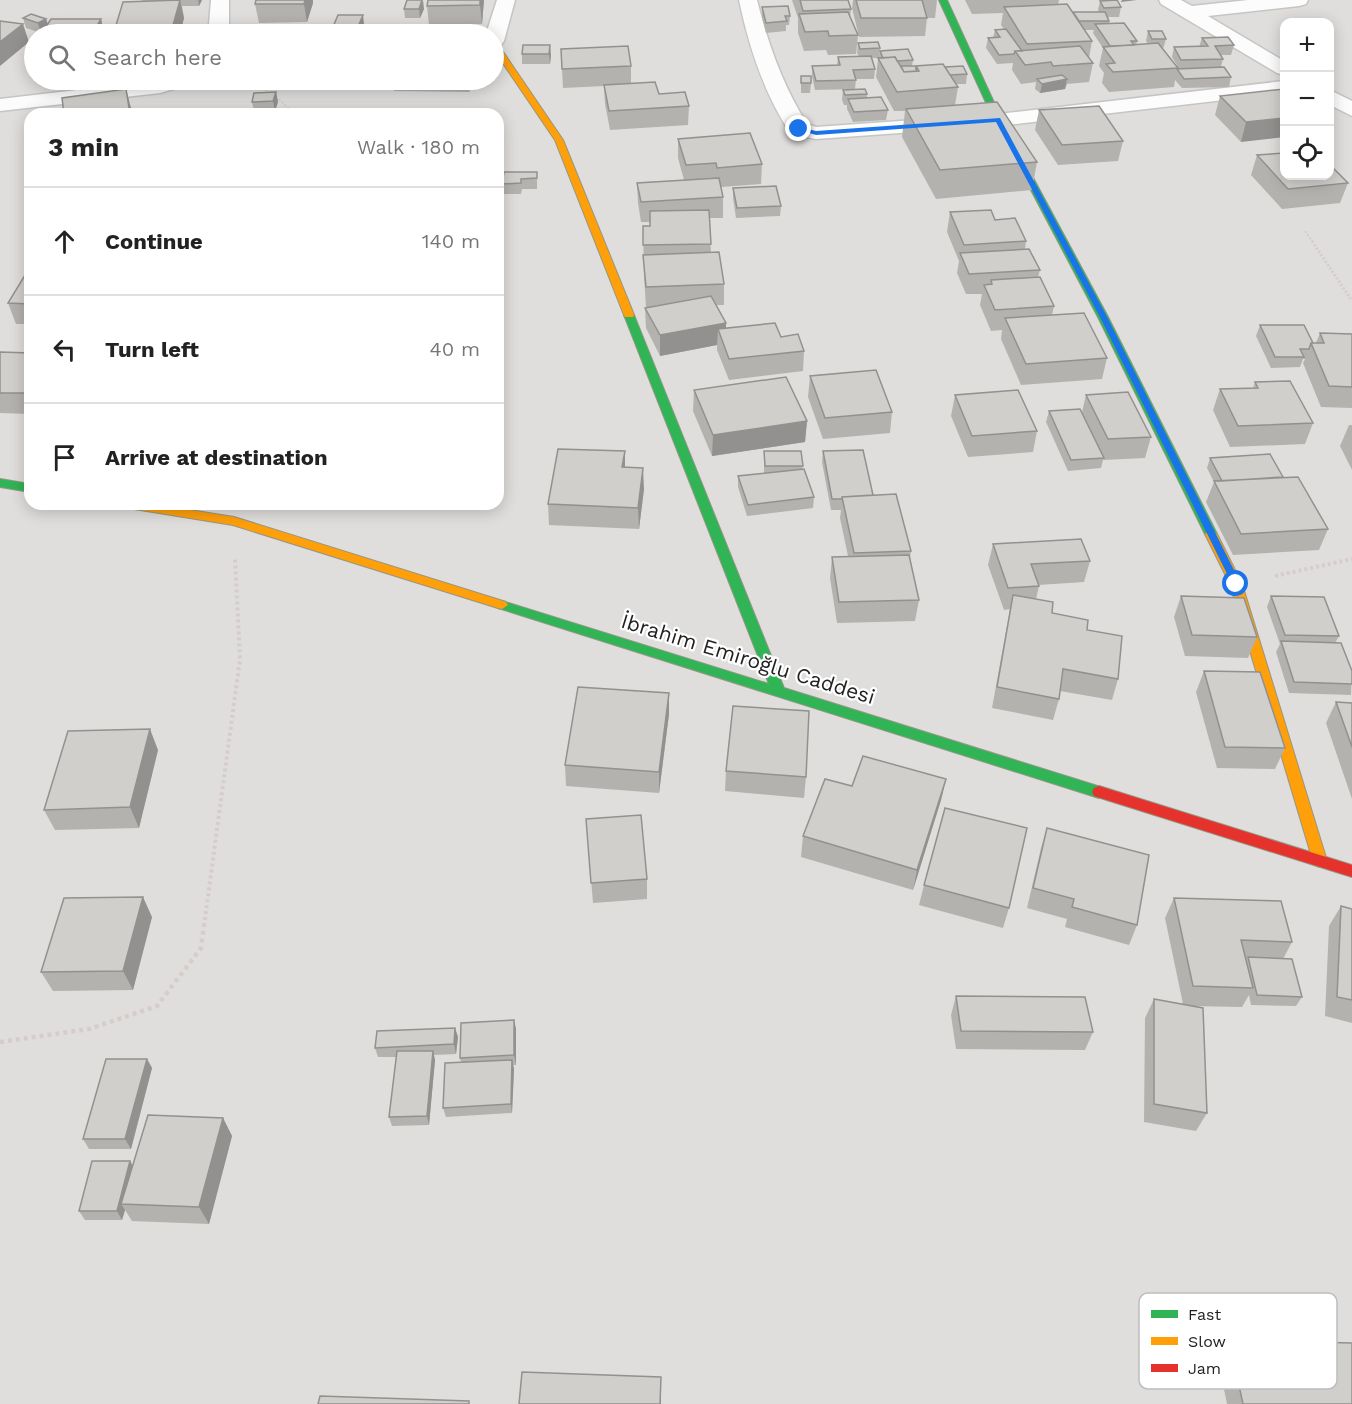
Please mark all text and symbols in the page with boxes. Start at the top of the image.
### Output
map controls [1280,18,1334,180]
button: + [1280,18,1334,72]
search box [24,24,504,90]
icon: search [45,41,78,74]
text: Search here [93,45,222,70]
button: − [1280,72,1334,126]
route end [785,115,811,141]
button: locate [1280,126,1334,180]
text: 3 min [48,132,119,162]
text: Walk · 180 m [357,135,480,159]
icon: ahead [48,225,81,258]
text: Continue [105,229,203,254]
text: 140 m [422,229,480,253]
icon: left [48,333,81,366]
text: Turn left [105,337,199,362]
text: 40 m [429,337,480,361]
icon: arrive [48,441,81,474]
text: Arrive at destination [105,445,328,470]
route start [1222,570,1248,596]
street label: İbrahim Emiroğlu Caddesi [618,608,878,709]
legend [1139,1293,1337,1389]
text: Fast [1188,1305,1221,1324]
text: Slow [1188,1332,1226,1351]
text: Jam [1188,1359,1221,1378]

